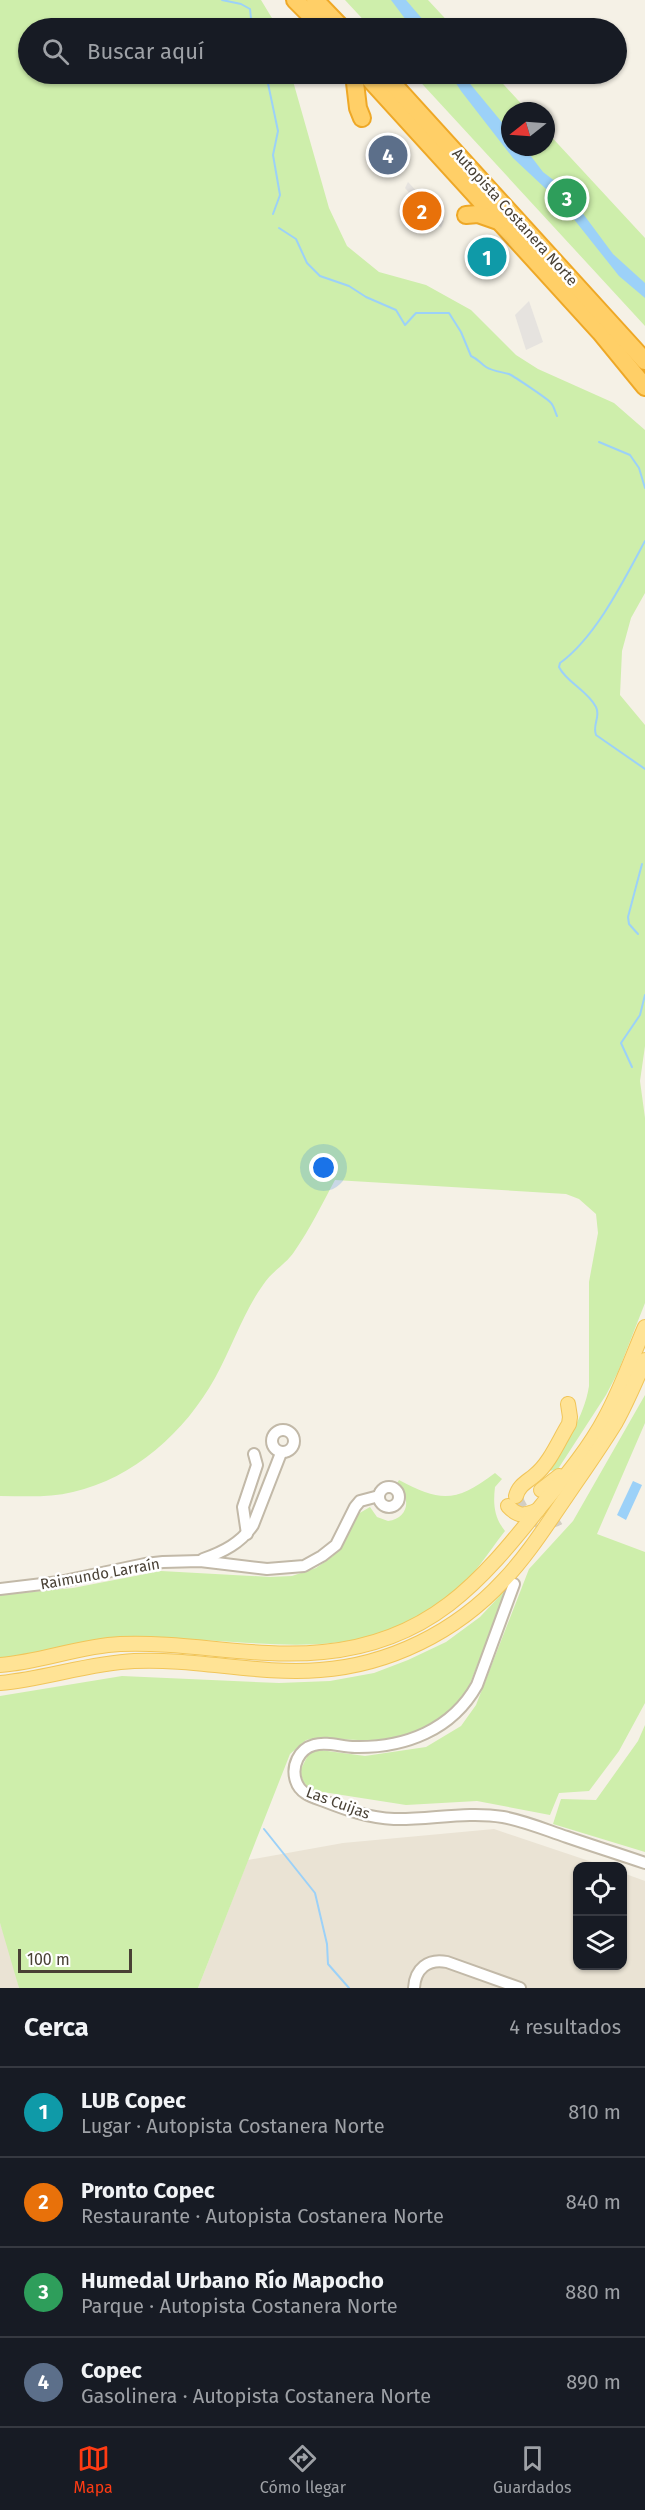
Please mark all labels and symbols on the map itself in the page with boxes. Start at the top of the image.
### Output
north arrow [501,102,555,156]
pin: 4 [368,132,408,178]
street label: Autopista Costanera Norte [449,145,581,289]
pin: 3 [548,176,586,220]
pin: 2 [402,188,442,234]
pin: 1 [468,234,506,280]
your location [309,1153,338,1182]
street label: Raimundo Larraín [39,1555,161,1593]
street label: Las Cuijas [304,1783,372,1823]
scale bar [18,1946,132,1974]

